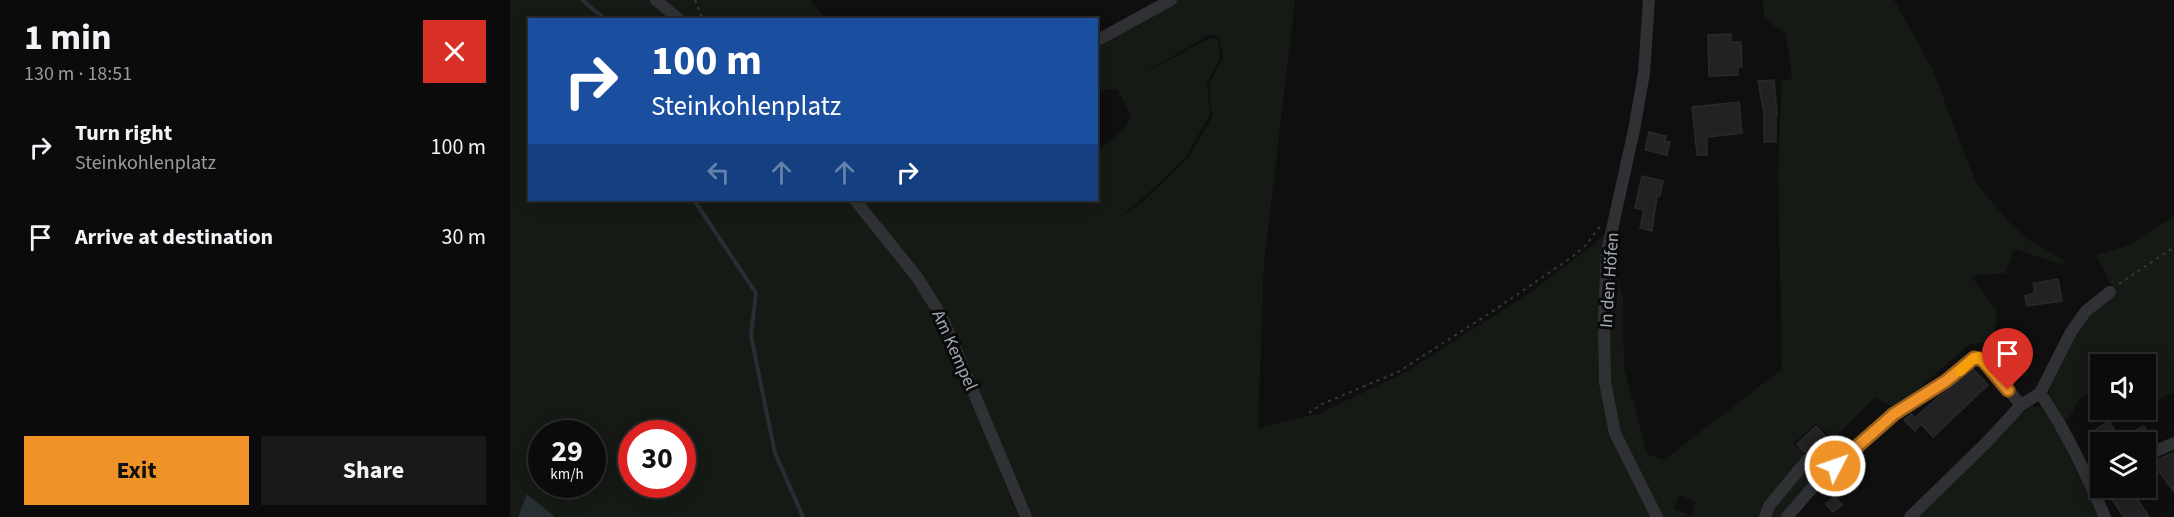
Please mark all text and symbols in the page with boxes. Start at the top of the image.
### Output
text: 1 min [24,12,112,63]
button: close [423,20,486,83]
text: 100 m [651,31,762,91]
icon: right [552,42,630,120]
text: 130 m · 18:51 [24,60,132,88]
text: Steinkohlenplatz [651,87,841,126]
text: Turn right [75,117,172,149]
icon: right [24,131,57,164]
text: 100 m [431,131,486,163]
text: Steinkohlenplatz [75,149,216,177]
icon: left [702,156,735,189]
icon: ahead [765,156,798,189]
icon: ahead [828,156,861,189]
icon: right [891,156,924,189]
icon: arrive [24,221,57,254]
text: Arrive at destination [75,221,273,253]
text: 30 m [441,221,486,253]
street label: In den Höfen [1594,231,1625,329]
street label: Am Kempel [926,306,983,395]
pin [1982,328,2033,390]
icon: arrive [1991,337,2024,370]
map controls [2090,354,2156,498]
button: sound [2090,354,2156,420]
speed limit sign: 30 [618,420,696,498]
text: 29 [551,430,583,473]
button: layers [2090,432,2156,498]
position arrow [1803,434,1867,498]
button: Exit [24,436,249,505]
button: Share [261,436,486,505]
text: km/h [550,464,584,485]

